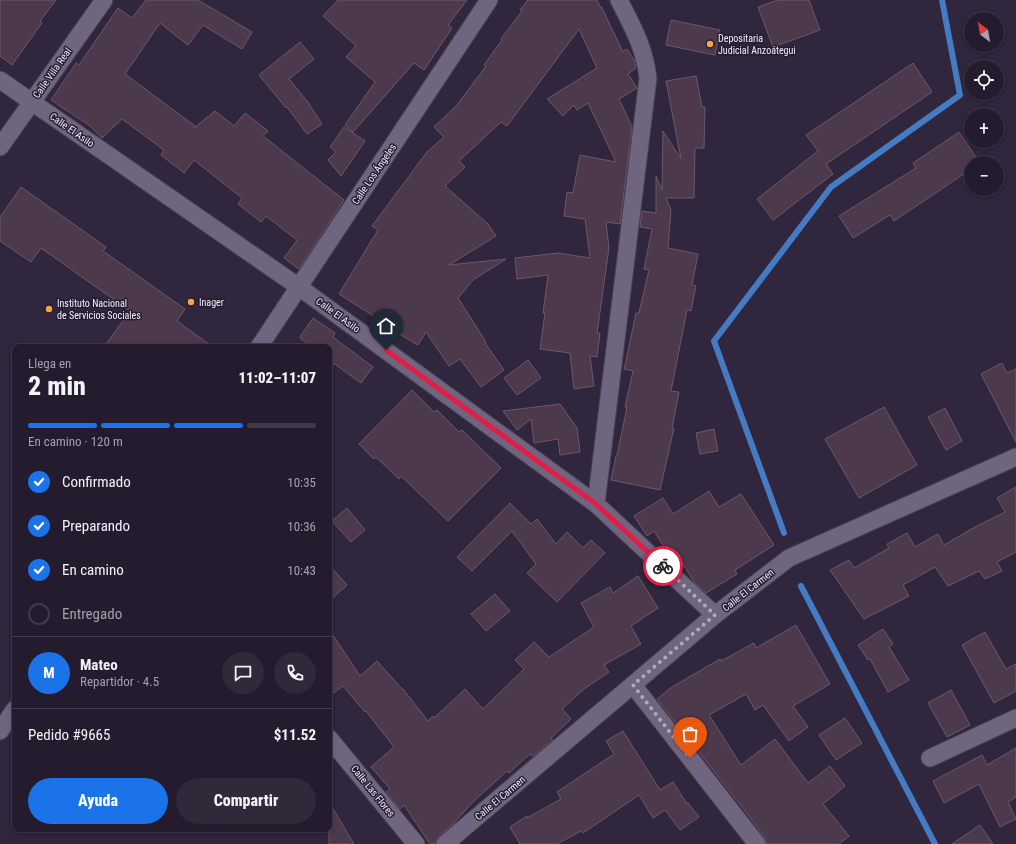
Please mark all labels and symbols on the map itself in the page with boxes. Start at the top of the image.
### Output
north arrow [964,12,1004,52]
place label: Depositaria Judicial Anzoátegui [718,33,796,56]
marker: Depositaria Judicial Anzoátegui [705,39,715,49]
street label: Calle Villa Real [31,46,73,100]
street label: Calle El Asilo [48,111,96,149]
street label: Calle Los Ángeles [349,141,398,206]
street label: Calle El Asilo [314,295,362,335]
marker: Inager [186,297,196,307]
place label: Inager [199,297,224,308]
place label: Instituto Nacional de Servicios Sociales [57,298,141,321]
marker: Instituto Nacional de Servicios Sociales [44,304,54,314]
pin [369,309,403,350]
courier [643,546,683,586]
street label: Calle El Carmen [720,566,776,613]
pin [673,717,707,758]
street label: Calle Las Flores [349,763,397,819]
street label: Calle El Carmen [473,774,527,822]

